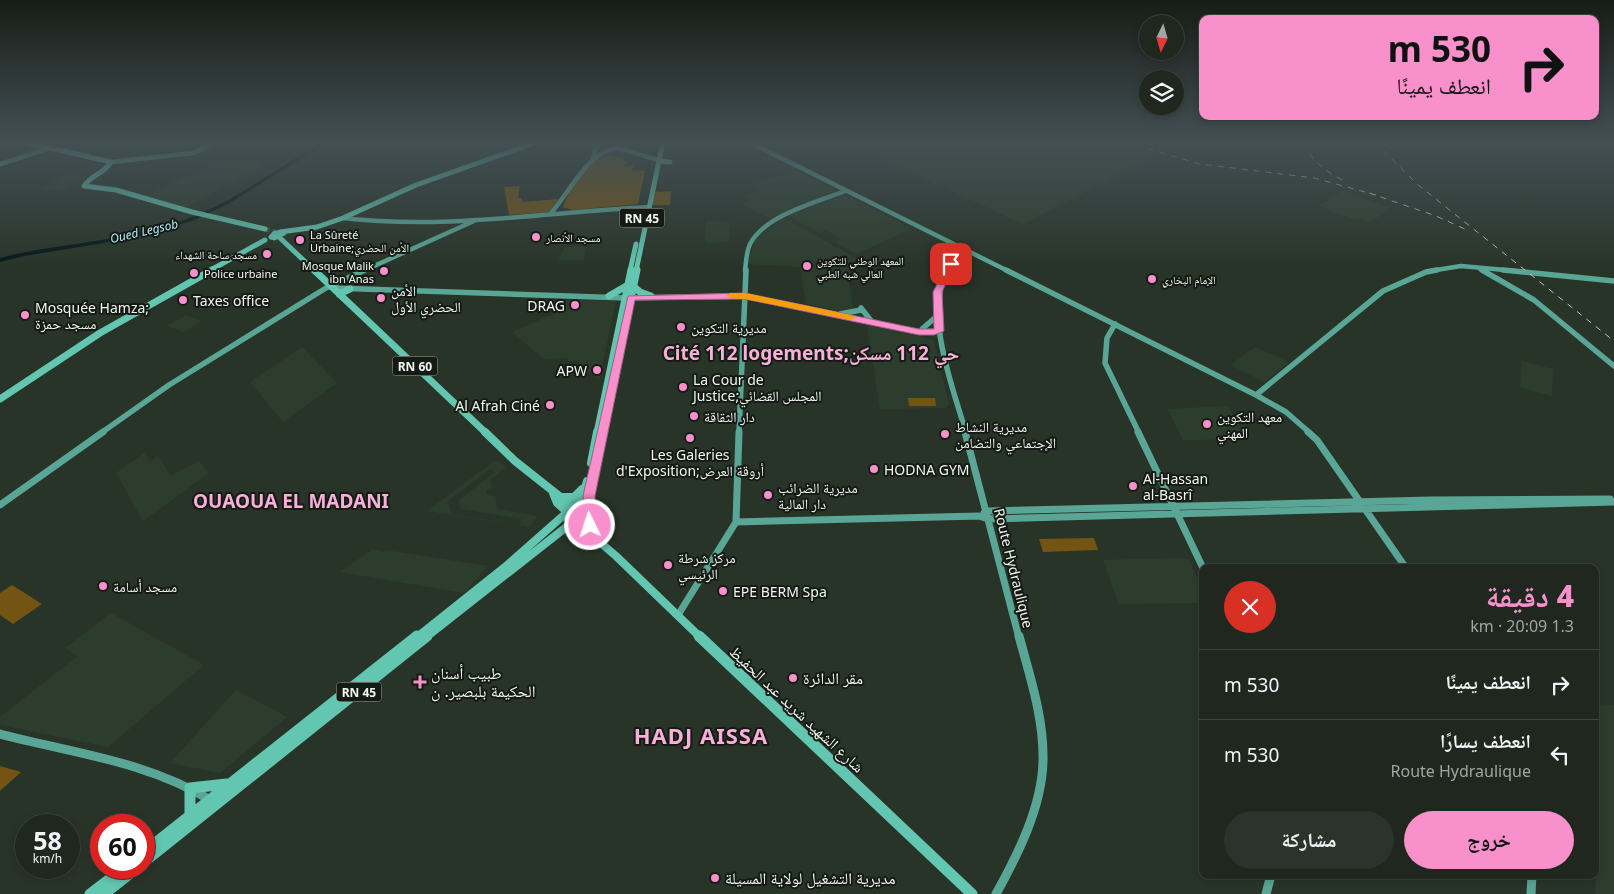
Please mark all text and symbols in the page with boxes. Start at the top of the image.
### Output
north arrow [1139,15,1184,60]
map controls [1139,15,1184,115]
text: 530 m [1388,25,1491,72]
icon: right [1509,35,1574,100]
button: layers [1139,70,1184,115]
text: انعطف يمينًا [1397,70,1491,100]
road number: RN 45 [620,208,664,228]
water label: Oued Legsob [108,215,180,247]
place label: La Sûreté Urbaine;الأمن الحضري [310,227,409,256]
place label: مسجد الأنصار [545,230,601,245]
marker: مسجد الأنصار [530,231,542,243]
marker: La Sûreté Urbaine;الأمن الحضري [294,234,306,246]
pin [930,243,972,285]
place label: مسجد ساحة الشهداء [175,247,257,262]
marker: مسجد ساحة الشهداء [261,248,273,260]
icon: arrive [937,250,965,278]
place label: المعهد الوطني للتكوين العالي شبه الطبي [817,253,904,282]
place label: Mosque Malik ibn Anas [302,258,374,286]
marker: المعهد الوطني للتكوين العالي شبه الطبي [801,260,813,272]
marker: Mosque Malik ibn Anas [378,265,390,277]
place label: Police urbaine [204,266,277,281]
marker: Police urbaine [188,267,200,279]
place label: الإمام البخاري [1162,272,1216,288]
marker: الإمام البخاري [1146,273,1158,285]
place label: الأمن الحضري الأول [391,281,461,318]
place label: Taxes office [193,291,269,310]
marker: الأمن الحضري الأول [375,292,387,304]
marker: Taxes office [177,294,189,306]
place label: DRAG [527,296,565,315]
place label: Mosquée Hamza; مسجد حمزة [35,298,149,333]
marker: DRAG [569,299,581,311]
marker: Mosquée Hamza; مسجد حمزة [19,309,31,321]
place label: مديرية التكوين [691,318,767,337]
marker: مديرية التكوين [675,321,687,333]
district label: Cité 112 logements;حي 112 مسكن [663,340,959,369]
road number: RN 60 [392,356,438,376]
place label: APW [557,361,587,380]
marker: APW [591,364,603,376]
place label: La Cour de Justice;المجلس القضائي [691,370,822,407]
marker: La Cour de Justice;المجلس القضائي [677,381,689,393]
place label: Al Afrah Ciné [455,396,540,415]
marker: Al Afrah Ciné [544,399,556,411]
place label: دار الثقاقة [704,407,755,426]
place label: معهد التكوين المهني [1217,407,1282,444]
marker: دار الثقاقة [688,410,700,422]
place label: مديرية النشاط الإجتماعي والتضامن [955,417,1056,454]
marker: معهد التكوين المهني [1201,418,1213,430]
marker: مديرية النشاط الإجتماعي والتضامن [939,428,951,440]
marker: Les Galeries d'Exposition;أروقة العرض [684,432,696,444]
place label: Les Galeries d'Exposition;أروقة العرض [616,445,764,480]
place label: HODNA GYM [884,460,970,479]
marker: HODNA GYM [868,463,880,475]
place label: Al-Hassan al-Basrî [1143,469,1208,504]
place label: مديرية الضرائب دار المالية [778,478,858,513]
marker: Al-Hassan al-Basrî [1127,480,1139,492]
district label: OUAOUA EL MADANI [193,488,389,514]
marker: مديرية الضرائب دار المالية [762,489,774,501]
position arrow [563,498,615,550]
street label: Route Hydraulique [990,506,1038,630]
place label: مركز شرطة الرئيسي [678,548,736,585]
marker: مركز شرطة الرئيسي [662,559,674,571]
text: 4 دقيقة [1486,575,1574,616]
place label: مسجد أسامة [113,577,177,596]
marker: مسجد أسامة [97,580,109,592]
button: close [1224,581,1276,633]
place label: EPE BERM Spa [733,582,827,601]
marker: EPE BERM Spa [717,585,729,597]
text: 1.3 km · 20:09 [1470,615,1574,637]
street label: شارع الشهيد شريد عبد الحفيظ [725,641,869,777]
place label: طبيب أسنان الحكيمة بلبصير. ن [431,662,535,702]
place label: مقر الدائرة [803,667,863,689]
text: انعطف يمينًا [1445,669,1531,695]
icon: right [1546,671,1574,699]
marker: مقر الدائرة [787,672,799,684]
text: 530 m [1224,672,1279,698]
marker: طبيب أسنان الحكيمة بلبصير. ن [413,675,427,689]
road number: RN 45 [336,682,382,702]
district label: HADJ AISSA [634,720,768,750]
text: انعطف يسارًا [1440,728,1531,754]
icon: left [1546,741,1574,769]
text: 530 m [1224,742,1279,768]
text: Route Hydraulique [1391,760,1531,782]
button: مشاركة [1224,811,1394,869]
button: خروج [1404,811,1574,869]
speed limit sign: 60 [90,814,155,879]
text: 58 [33,823,62,857]
text: km/h [33,850,62,867]
place label: مديرية التشغيل لولاية المسيلة [725,867,896,889]
marker: مديرية التشغيل لولاية المسيلة [709,872,721,884]

